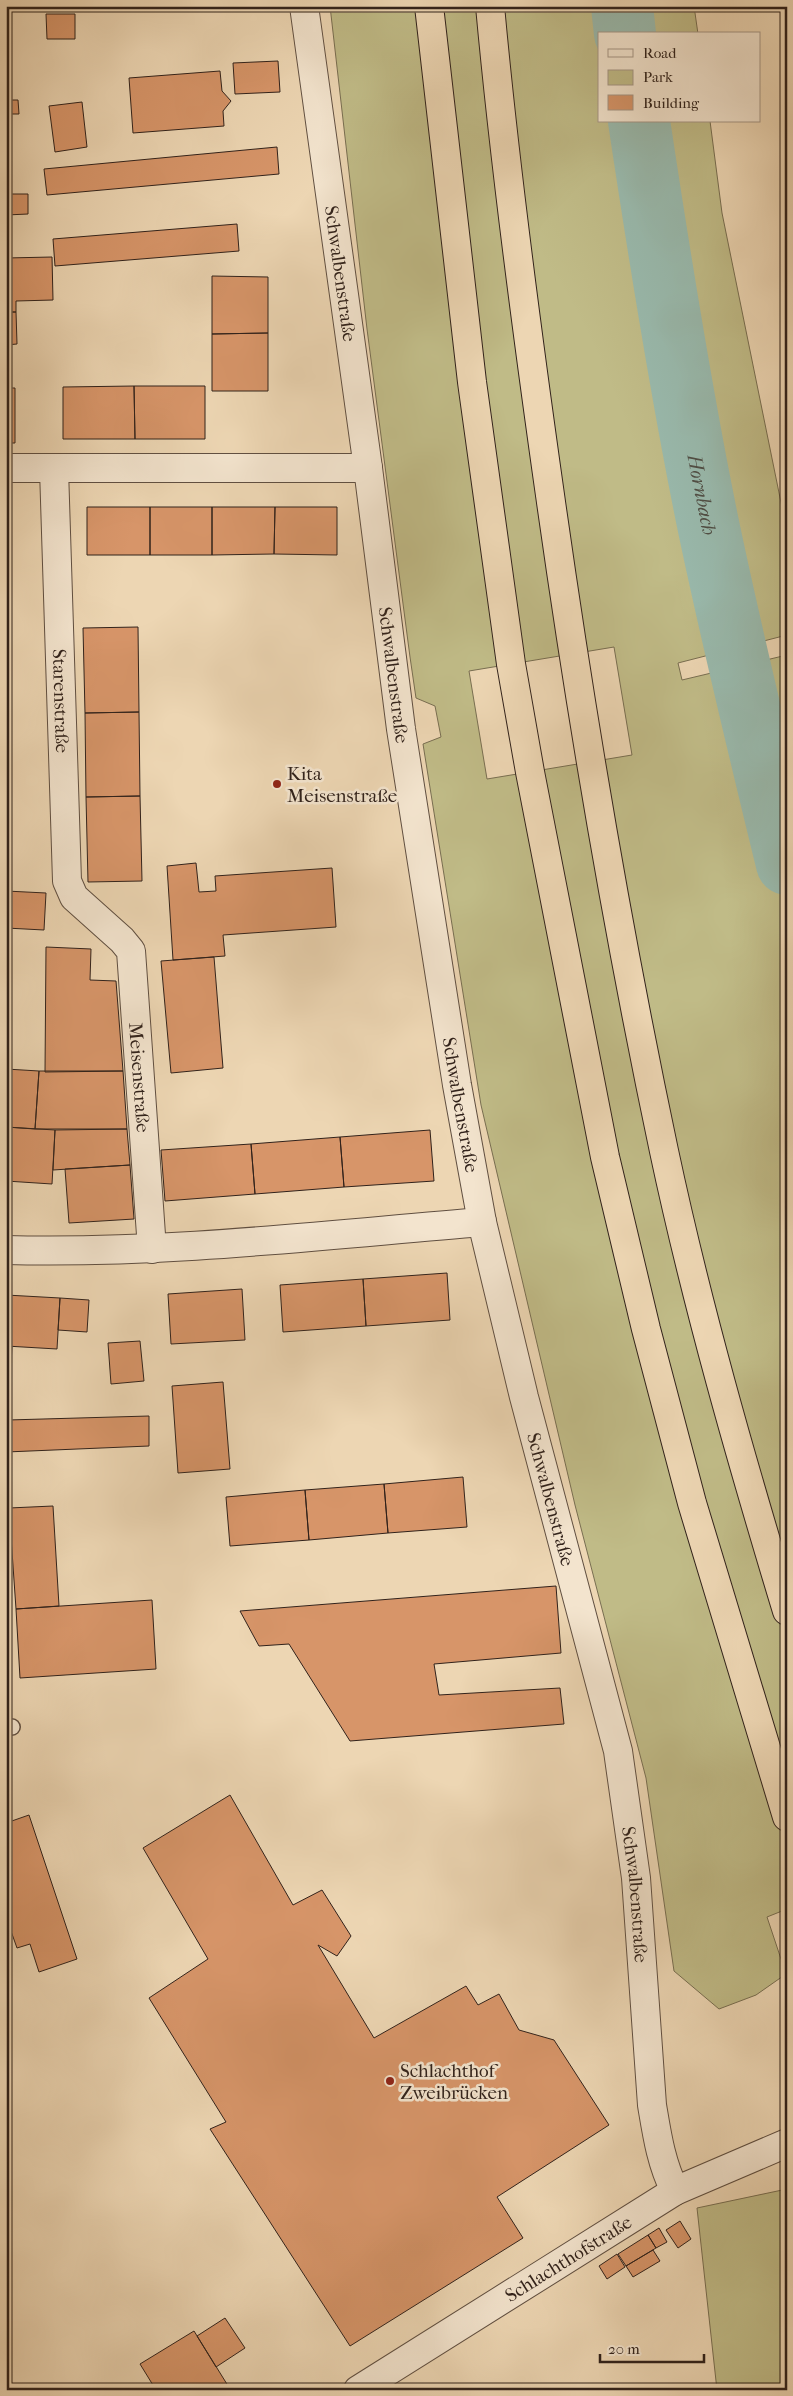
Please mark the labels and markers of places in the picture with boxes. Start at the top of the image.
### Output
place label: Kita Meisenstraße [287,763,397,807]
marker: Kita Meisenstraße [271,778,283,790]
place label: Schlachthof Zweibrücken [400,2060,508,2104]
marker: Schlachthof Zweibrücken [384,2075,396,2087]

